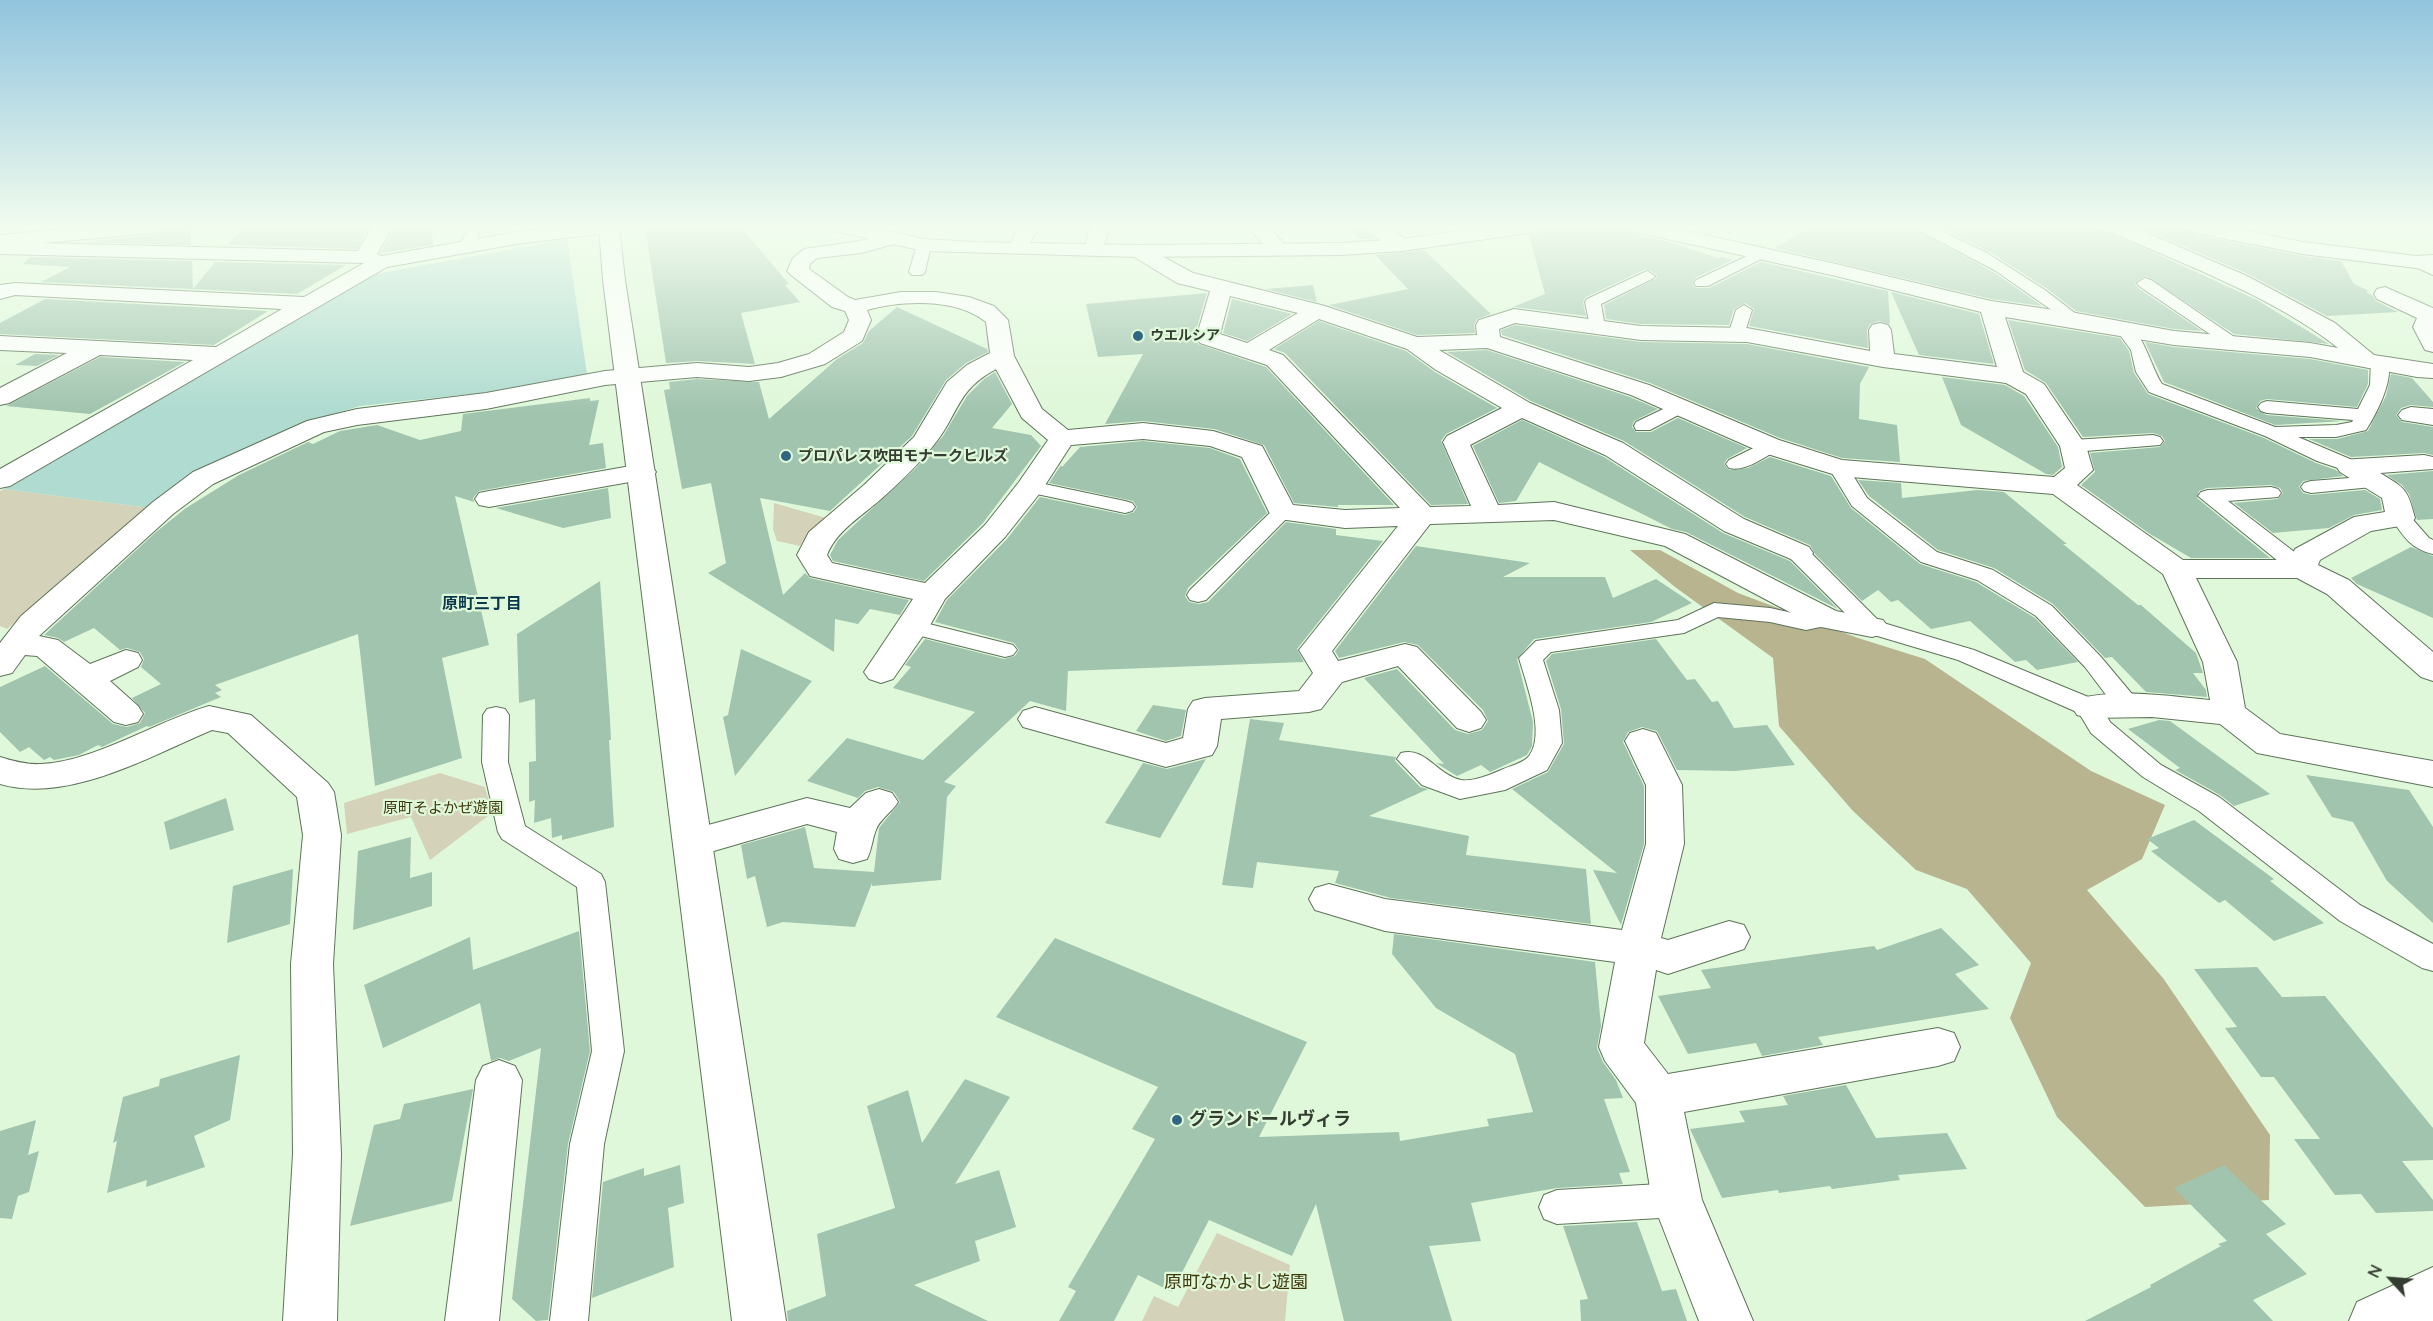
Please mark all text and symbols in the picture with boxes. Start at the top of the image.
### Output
place label: ウエルシア [1150,328,1220,344]
marker: ウエルシア [1131,329,1145,343]
place label: プロパレス吹田モナークヒルズ [798,447,1008,465]
marker: プロパレス吹田モナークヒルズ [779,449,793,463]
district label: 原町三丁目 [442,594,522,614]
park label: 原町そよかぜ遊園 [383,799,503,817]
place label: グランドールヴィラ [1189,1109,1351,1131]
marker: グランドールヴィラ [1170,1113,1184,1127]
north arrow [2361,1249,2421,1309]
text: N [2363,1261,2386,1281]
park label: 原町なかよし遊園 [1164,1272,1308,1294]

